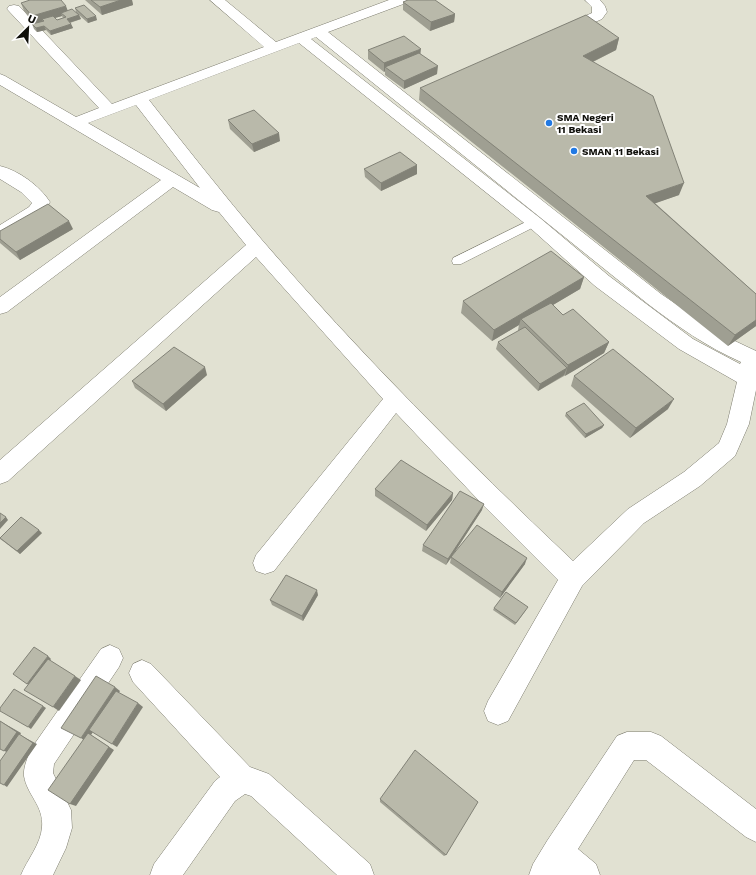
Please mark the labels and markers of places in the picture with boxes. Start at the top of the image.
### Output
place label: SMA Negeri 11 Bekasi [557,112,614,135]
marker: SMA Negeri 11 Bekasi [544,118,554,128]
marker: SMAN 11 Bekasi [569,146,579,156]
place label: SMAN 11 Bekasi [582,146,659,157]

